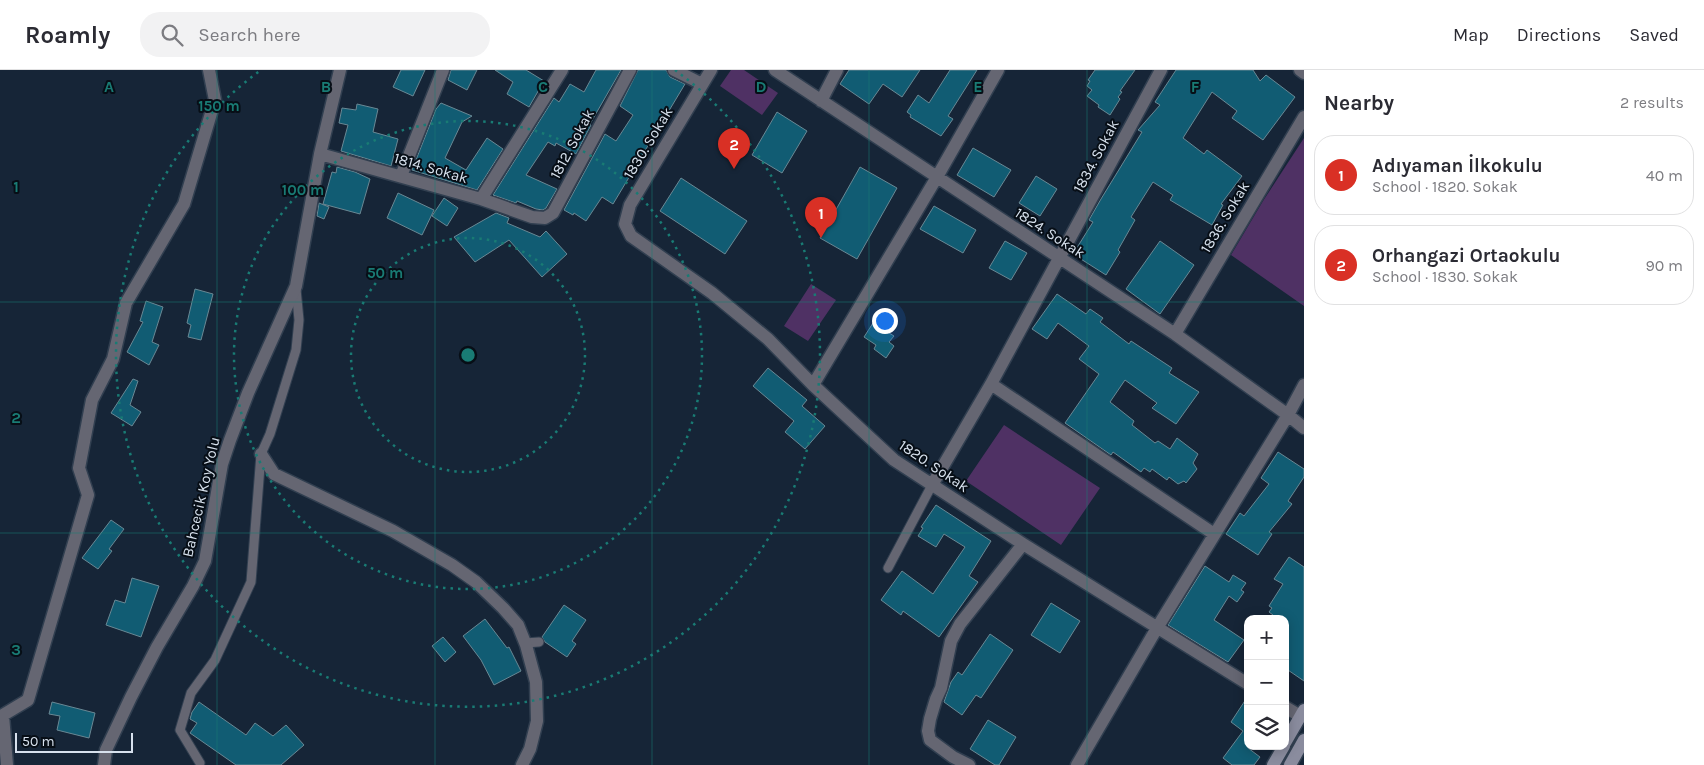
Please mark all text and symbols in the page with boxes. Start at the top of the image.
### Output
search box [140,12,490,57]
text: Roamly [25,21,110,49]
icon: search [158,21,186,49]
text: Search here [198,24,300,46]
text: Map [1453,24,1489,46]
text: Directions [1517,24,1601,46]
text: Saved [1629,24,1679,46]
text: A [104,77,114,96]
text: B [321,77,331,96]
text: C [538,77,548,96]
text: D [756,77,767,96]
text: E [973,77,983,96]
text: F [1191,77,1200,96]
text: Nearby [1324,91,1394,115]
text: 2 results [1620,93,1684,112]
text: 150 m [198,97,240,115]
street label: 1830. Sokak [620,104,676,182]
street label: 1812. Sokak [546,106,598,182]
street label: 1834. Sokak [1069,116,1123,196]
pin: 2 [718,128,750,169]
street label: 1814. Sokak [392,149,470,187]
text: Adıyaman İlkokulu [1372,155,1543,177]
text: 1 [1338,166,1344,185]
text: 40 m [1646,166,1683,185]
text: 1 [13,177,19,196]
text: School · 1820. Sokak [1372,177,1518,196]
street label: 1836. Sokak [1197,178,1253,256]
text: 100 m [282,181,324,199]
pin: 1 [805,197,837,238]
street label: 1824. Sokak [1012,204,1088,262]
text: Orhangazi Ortaokulu [1372,245,1560,267]
text: 2 [1336,256,1346,275]
text: 90 m [1645,256,1683,275]
text: 50 m [367,264,403,282]
text: School · 1830. Sokak [1372,267,1518,286]
your location [872,308,898,334]
centre of rings [459,346,477,364]
text: 2 [11,408,21,427]
street label: Bahcecik Koy Yolu [178,435,224,559]
street label: 1820. Sokak [896,436,972,496]
map controls [1244,615,1289,750]
button: + [1244,615,1289,660]
text: 3 [11,640,21,659]
button: − [1244,660,1289,705]
button: layers [1244,705,1289,750]
scale bar [15,730,132,753]
text: 50 m [22,733,55,750]

